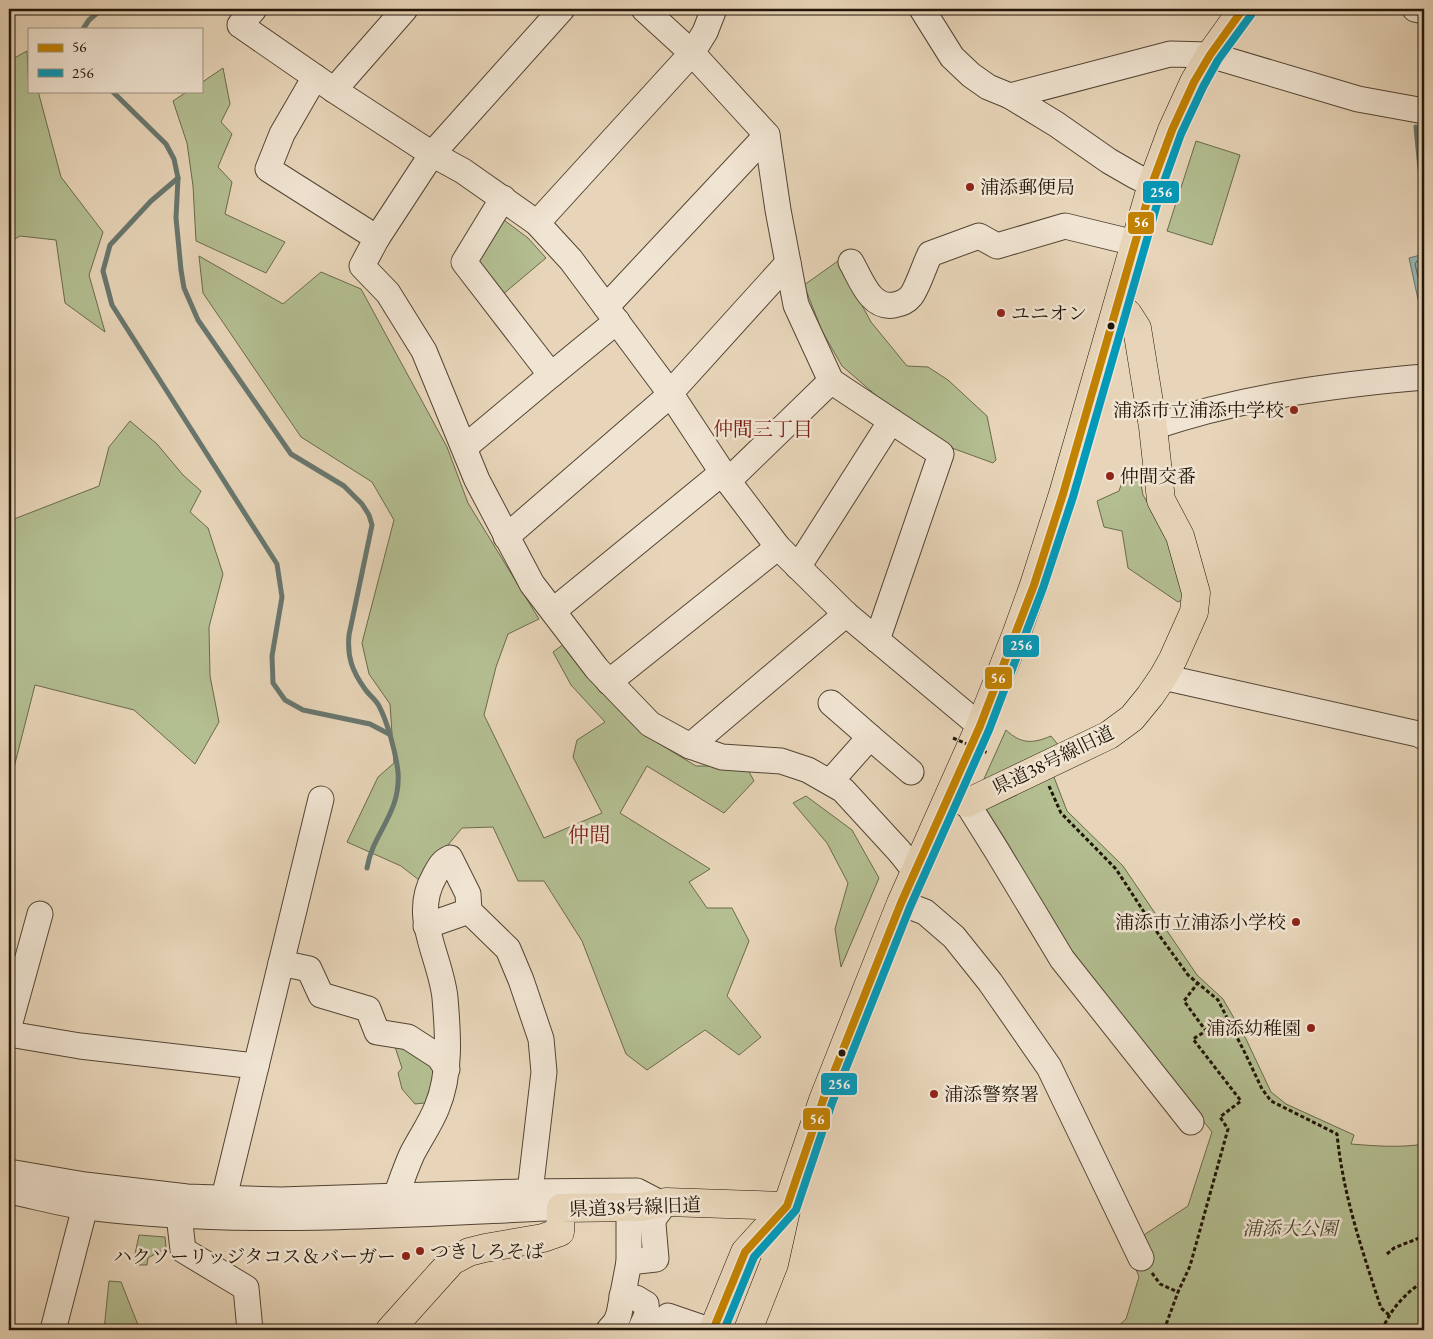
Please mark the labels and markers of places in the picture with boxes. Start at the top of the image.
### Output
place label: 浦添郵便局 [980,175,1075,200]
marker: 浦添郵便局 [964,181,976,193]
place label: ユニオン [1011,301,1087,326]
marker: ユニオン [995,307,1007,319]
unlabelled marker [1106,321,1116,331]
place label: 浦添市立浦添中学校 [1113,398,1284,423]
marker: 浦添市立浦添中学校 [1288,404,1300,416]
place label: 仲間交番 [1120,464,1196,489]
marker: 仲間交番 [1104,470,1116,482]
place label: 浦添市立浦添小学校 [1115,910,1286,935]
marker: 浦添市立浦添小学校 [1290,916,1302,928]
place label: 浦添幼稚園 [1206,1016,1301,1041]
marker: 浦添幼稚園 [1305,1022,1317,1034]
unlabelled marker [837,1048,847,1058]
place label: 浦添警察署 [944,1082,1039,1107]
marker: 浦添警察署 [928,1088,940,1100]
place label: つきしろそば [430,1239,544,1264]
place label: ハクソーリッジタコス＆バーガー [113,1244,396,1269]
marker: つきしろそば [414,1245,426,1257]
marker: ハクソーリッジタコス＆バーガー [400,1250,412,1262]

